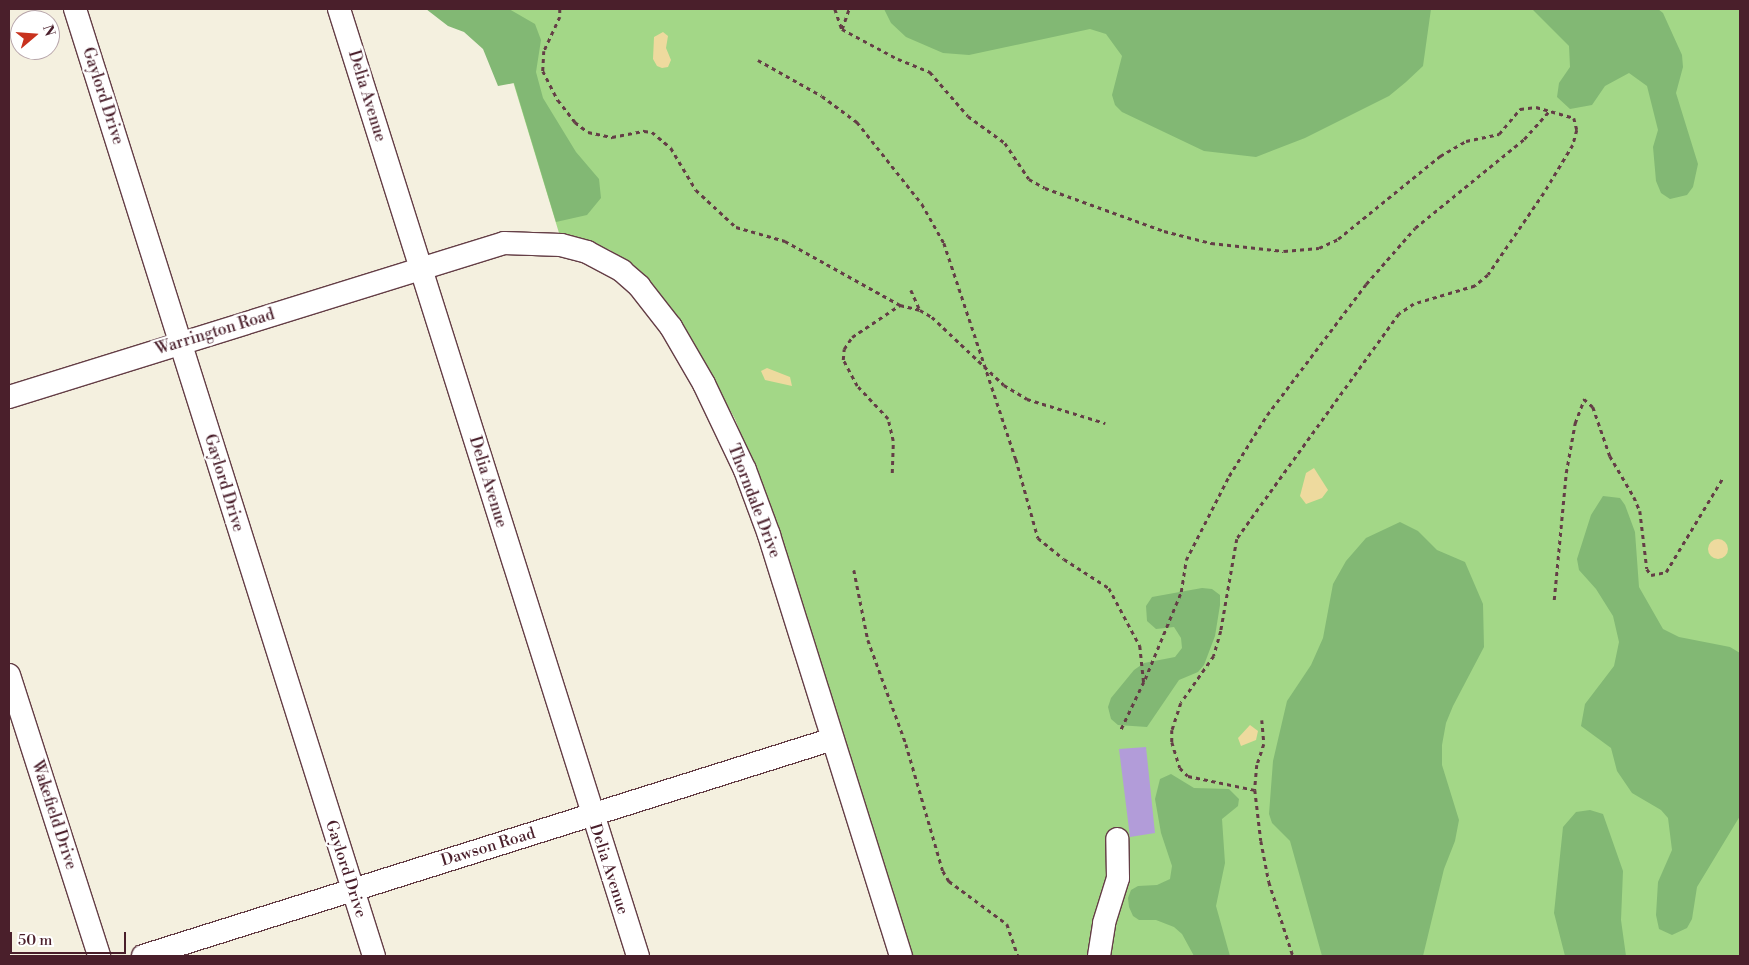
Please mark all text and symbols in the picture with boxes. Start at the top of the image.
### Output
north arrow [10,10,60,60]
text: N [38,23,59,39]
street label: Gaylord Drive [78,45,128,147]
street label: Delia Avenue [344,48,390,144]
street label: Warrington Road [153,305,277,359]
street label: Gaylord Drive [200,432,248,534]
street label: Delia Avenue [465,434,511,530]
street label: Thorndale Drive [723,441,785,561]
street label: Wakefield Drive [27,758,81,872]
street label: Gaylord Drive [321,818,371,920]
street label: Delia Avenue [585,821,633,917]
street label: Dawson Road [439,824,537,870]
scale bar [12,922,129,954]
text: 50 m [18,931,52,950]

